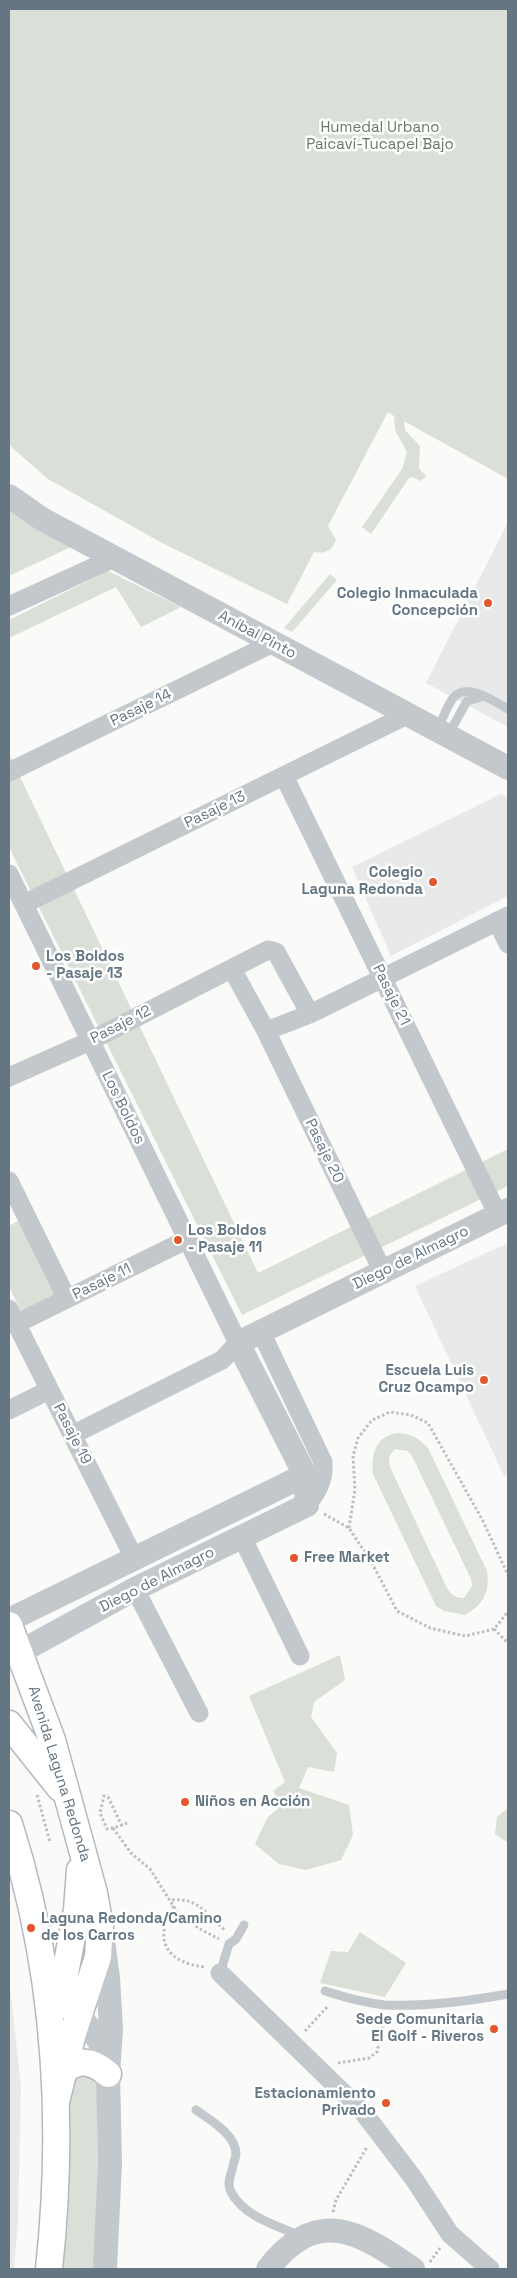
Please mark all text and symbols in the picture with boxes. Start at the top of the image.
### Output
park label: Humedal Urbano Paicaví-Tucapel Bajo [306,119,454,154]
place label: Colegio Inmaculada Concepción [337,585,478,620]
marker: Colegio Inmaculada Concepción [482,597,494,609]
street label: Aníbal Pinto [215,607,299,663]
street label: Pasaje 14 [107,685,175,731]
street label: Pasaje 13 [182,788,248,832]
place label: Colegio Laguna Redonda [301,864,423,899]
marker: Colegio Laguna Redonda [427,876,439,888]
place label: Los Boldos - Pasaje 13 [46,948,125,983]
marker: Los Boldos - Pasaje 13 [30,960,42,972]
street label: Pasaje 21 [369,962,413,1028]
street label: Pasaje 12 [88,1002,154,1048]
street label: Los Boldos [98,1069,148,1147]
street label: Pasaje 20 [301,1116,347,1186]
place label: Los Boldos - Pasaje 11 [188,1222,267,1257]
street label: Diego de Almagro [350,1222,472,1294]
marker: Los Boldos - Pasaje 11 [172,1234,184,1246]
street label: Pasaje 11 [70,1260,134,1304]
place label: Escuela Luis Cruz Ocampo [378,1362,474,1397]
marker: Escuela Luis Cruz Ocampo [478,1374,490,1386]
street label: Pasaje 19 [49,1401,95,1467]
street label: Diego de Almagro [97,1543,217,1617]
place label: Free Market [304,1549,390,1567]
marker: Free Market [288,1552,300,1564]
street label: Avenida Laguna Redonda [24,1684,94,1864]
place label: Niños en Acción [195,1793,310,1811]
marker: Niños en Acción [179,1796,191,1808]
place label: Laguna Redonda/Camino de los Carros [41,1910,222,1945]
marker: Laguna Redonda/Camino de los Carros [25,1922,37,1934]
place label: Sede Comunitaria El Golf - Riveros [356,2011,484,2046]
marker: Sede Comunitaria El Golf - Riveros [488,2023,500,2035]
place label: Estacionamiento Privado [255,2085,376,2120]
marker: Estacionamiento Privado [380,2097,392,2109]

